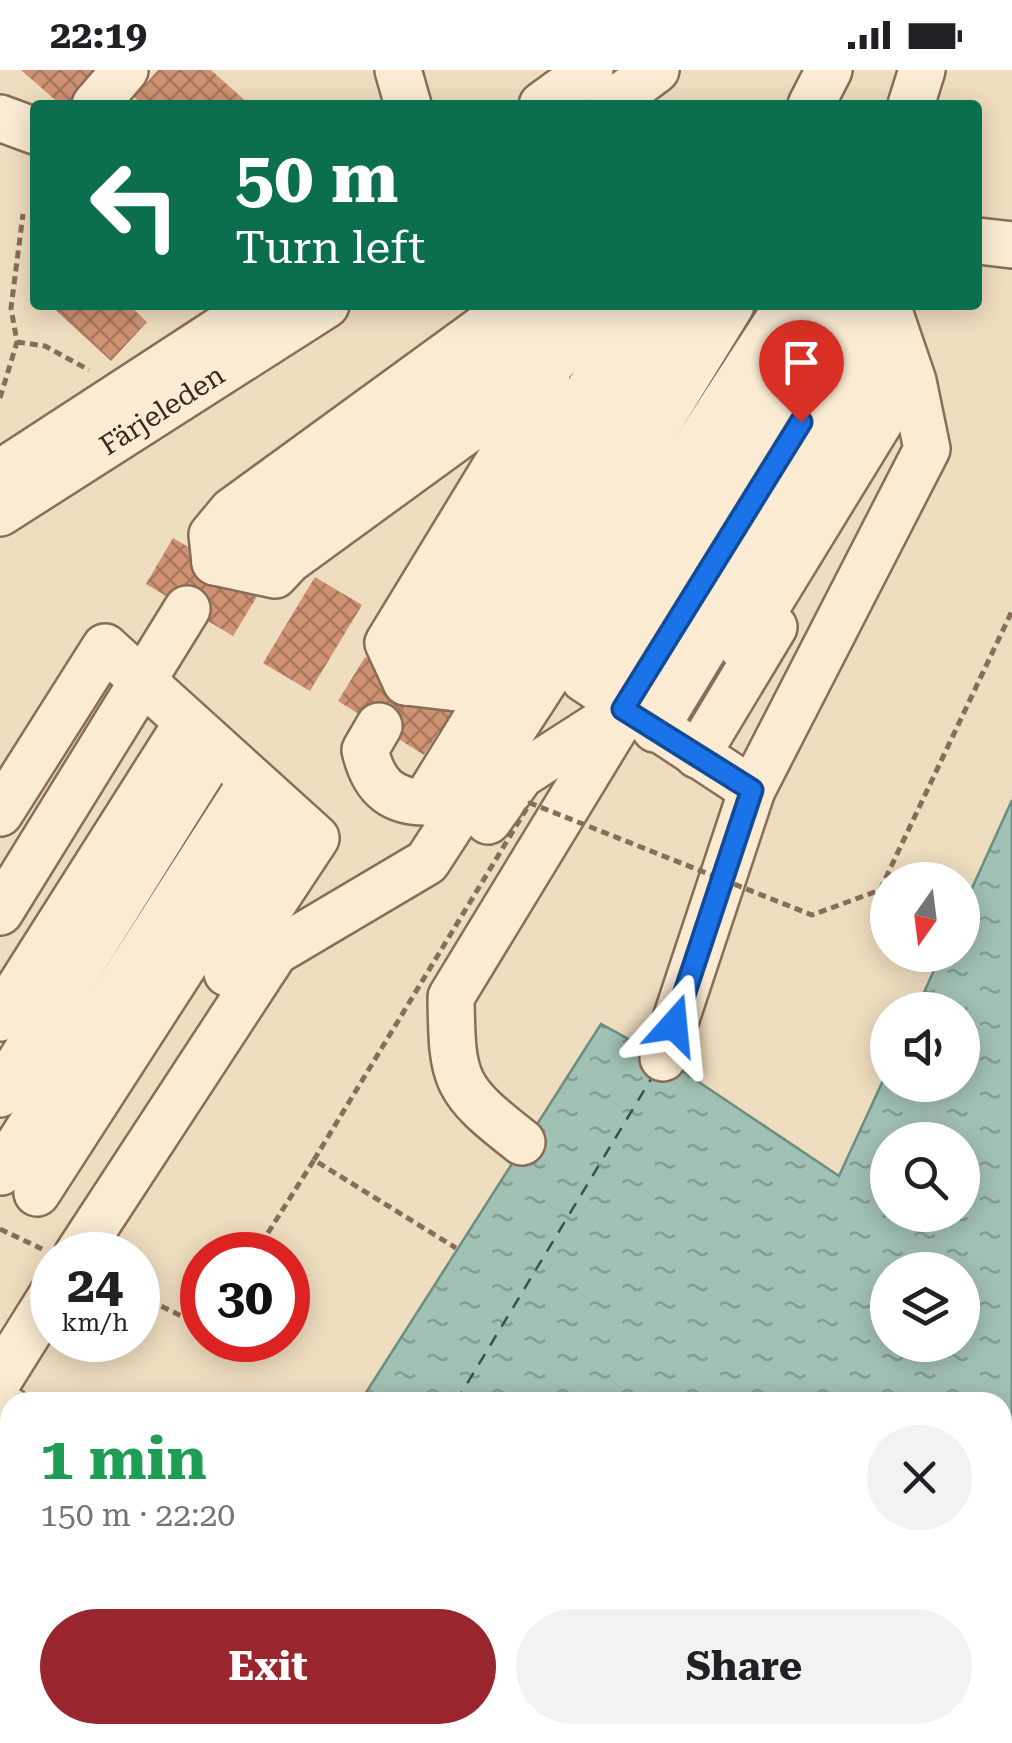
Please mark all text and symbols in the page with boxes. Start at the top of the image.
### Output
text: 22:19 [50,13,147,57]
text: 50 m [235,137,399,219]
icon: left [70,140,200,270]
text: Turn left [235,221,425,274]
pin [759,320,844,423]
icon: arrive [774,335,829,390]
street label: Färjeleden [94,358,231,462]
north arrow [870,862,980,972]
map controls [870,862,980,1362]
position arrow [622,973,726,1077]
button: sound [870,992,980,1102]
button: search [870,1122,980,1232]
speed limit sign: 30 [180,1232,310,1362]
button: layers [870,1252,980,1362]
text: 24 [67,1256,123,1314]
text: km/h [62,1308,128,1337]
text: 1 min [40,1423,207,1494]
button: close [867,1425,972,1530]
text: 150 m · 22:20 [40,1496,235,1534]
button: Exit [40,1609,496,1724]
button: Share [516,1609,972,1724]

